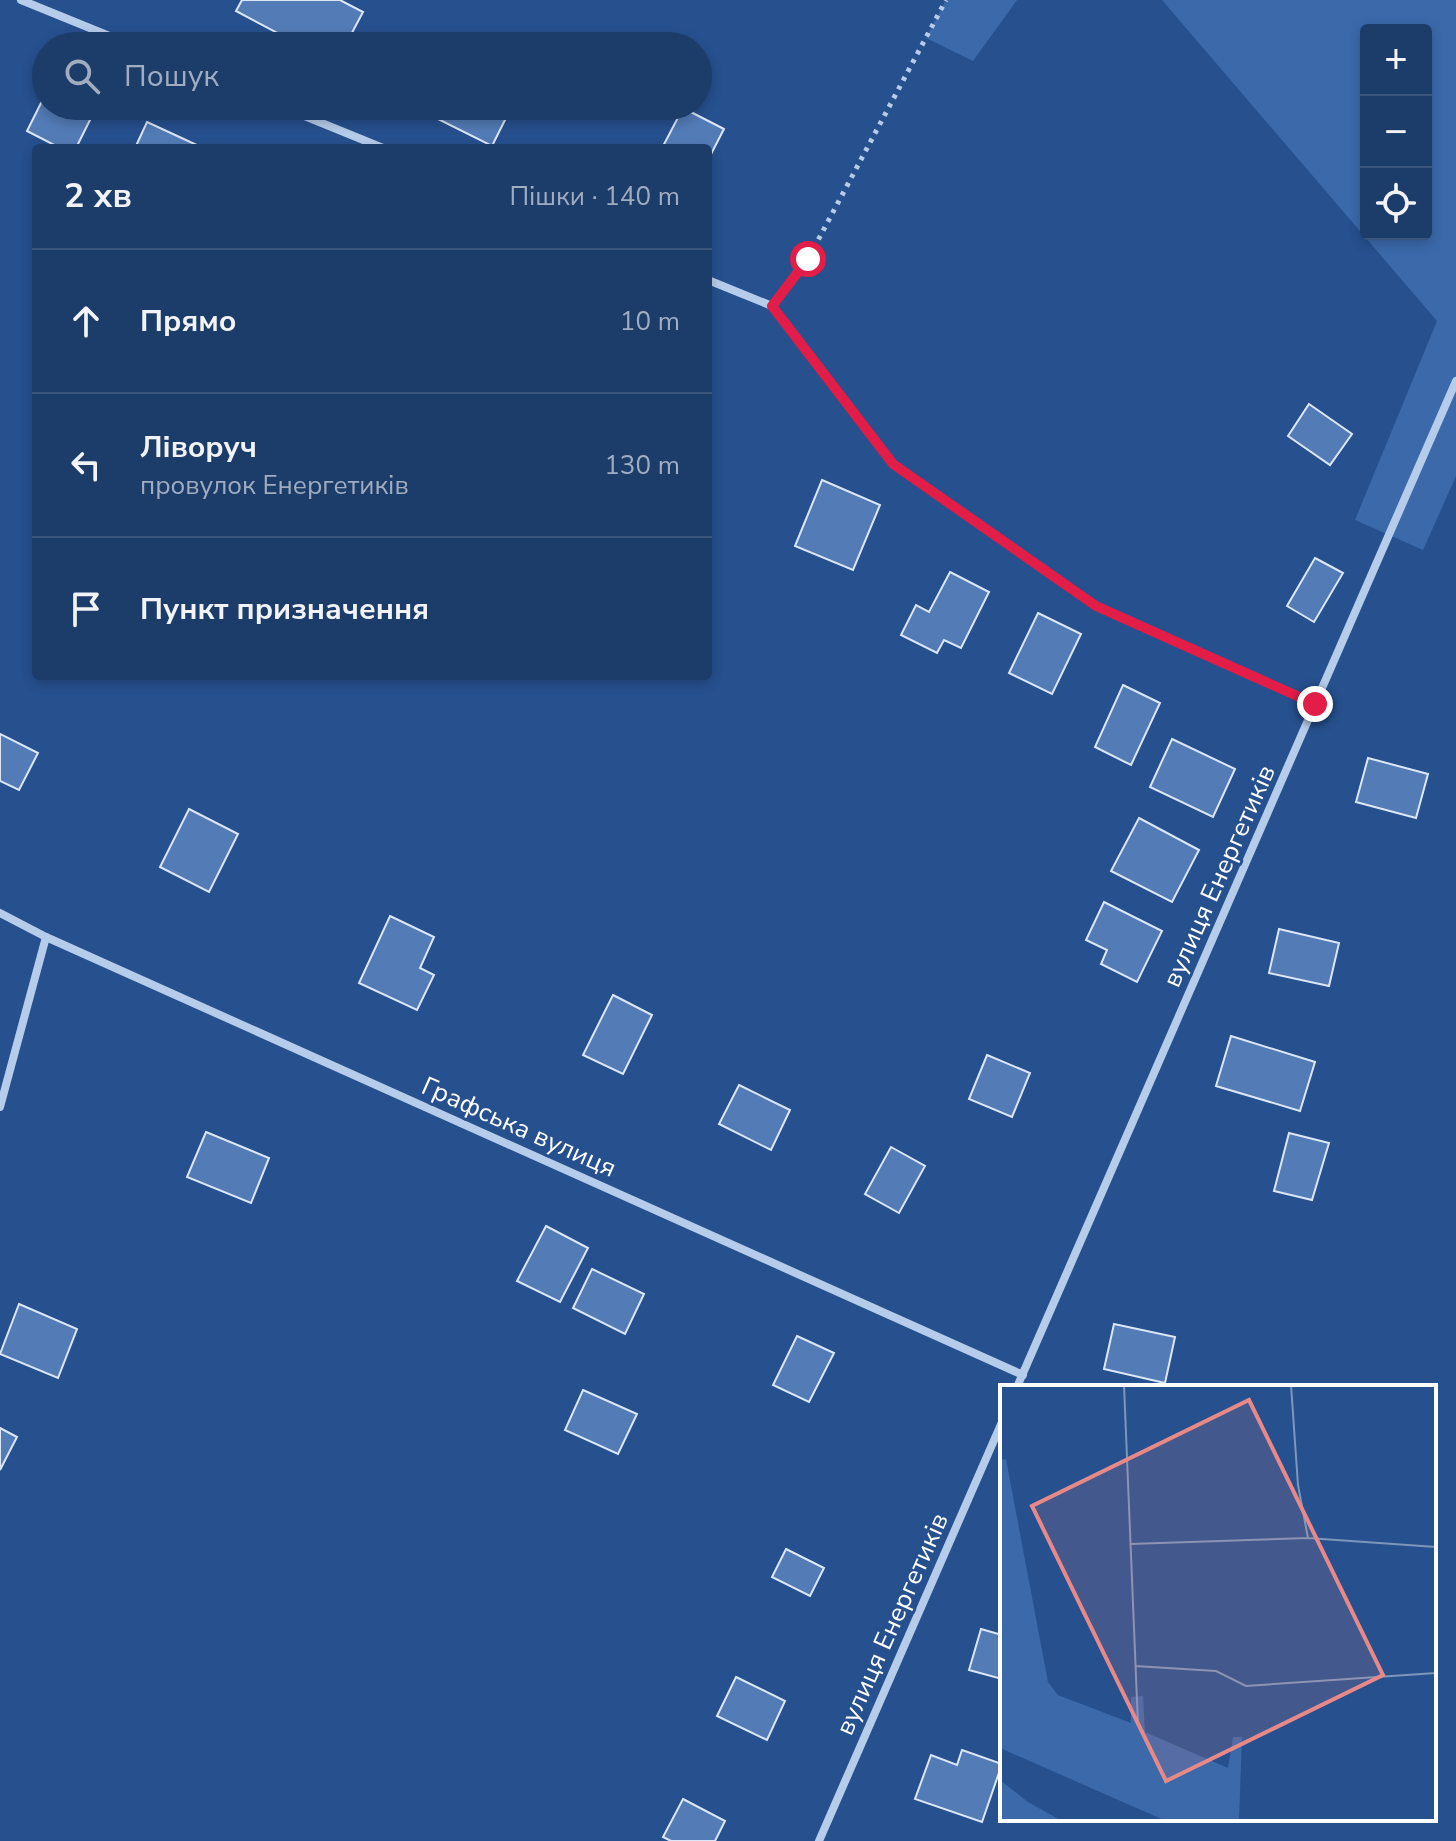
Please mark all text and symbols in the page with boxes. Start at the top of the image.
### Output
map controls [1360,24,1432,240]
button: + [1360,24,1432,96]
search box [32,32,712,120]
icon: search [60,54,104,98]
text: Пошук [124,56,219,97]
button: − [1360,96,1432,168]
button: locate [1360,168,1432,240]
text: 2 хв [64,173,132,219]
text: Пішки · 140 m [509,179,680,214]
route start [790,241,826,277]
icon: ahead [64,299,108,343]
text: Прямо [140,301,237,342]
text: 10 m [620,304,680,339]
text: Ліворуч [140,427,257,468]
icon: left [64,443,108,487]
text: 130 m [604,448,680,483]
text: провулок Енергетиків [140,468,409,503]
icon: arrive [64,587,108,631]
text: Пункт призначення [140,589,429,630]
route end [1297,686,1333,722]
street label: вулиця Енергетиків [1154,759,1284,993]
street label: Графська вулиця [416,1068,622,1186]
inset map [1000,1385,1436,1821]
street label: вулиця Енергетиків [827,1507,957,1741]

